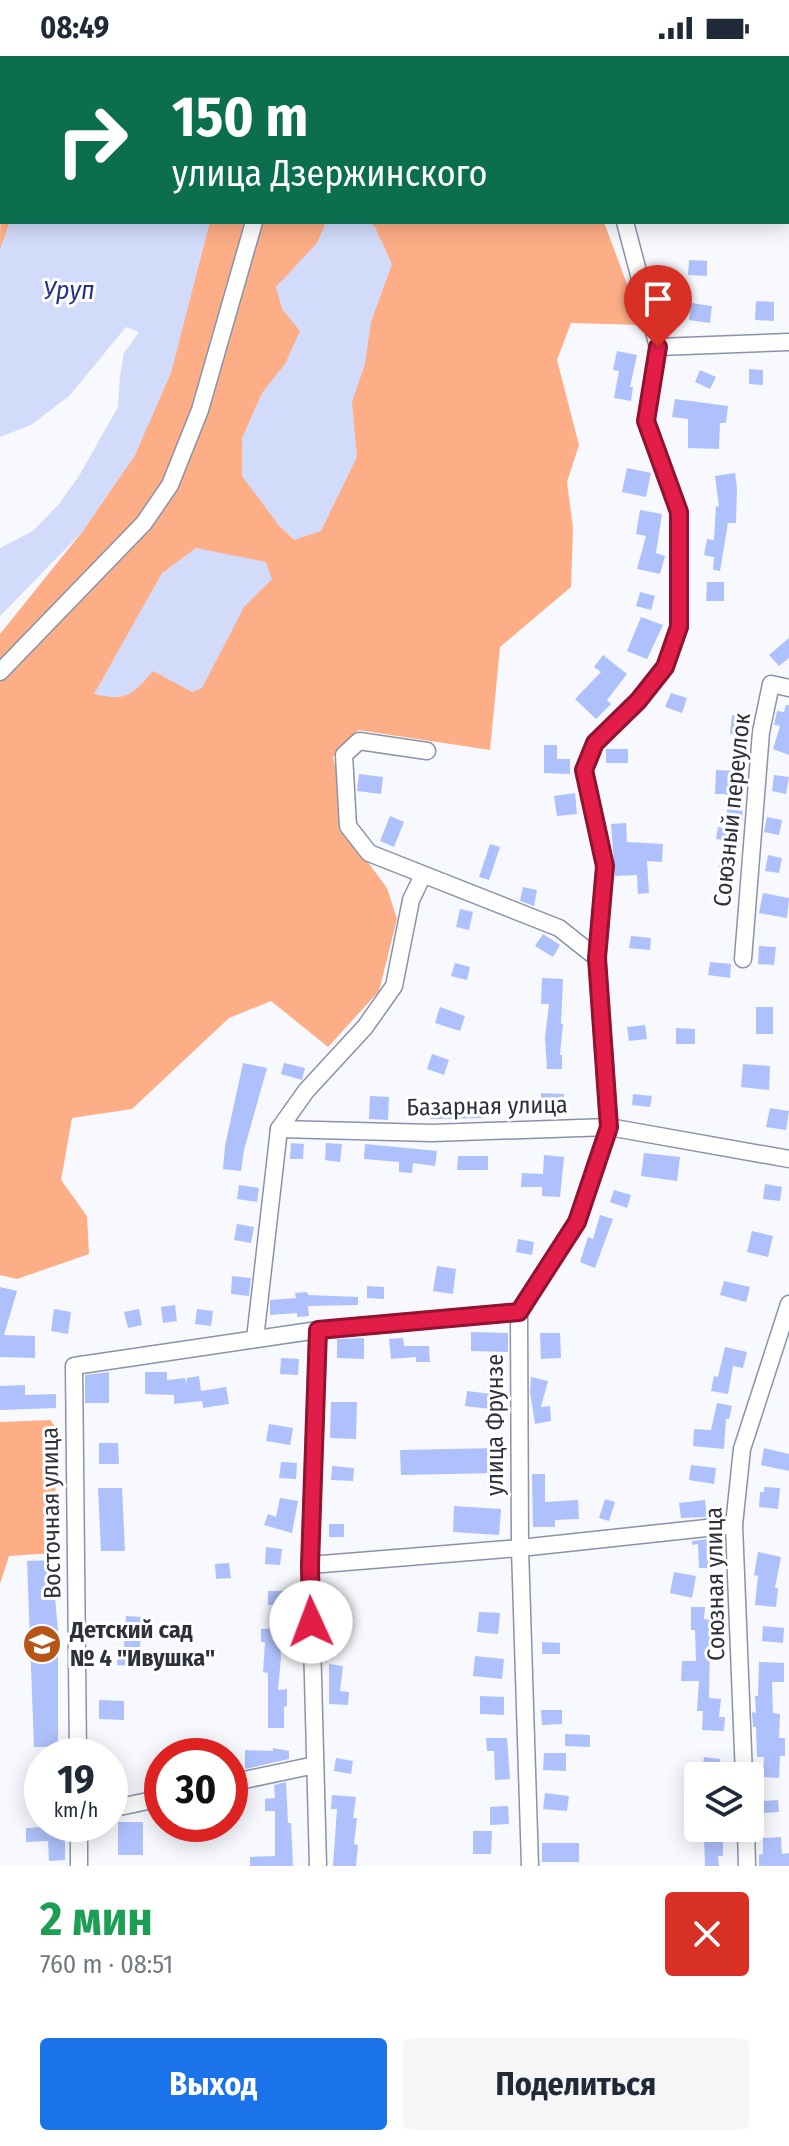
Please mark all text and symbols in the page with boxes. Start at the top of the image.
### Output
text: 08:49 [40,10,109,46]
text: 150 m [172,84,308,151]
icon: right [40,88,144,192]
text: улица Дзержинского [172,152,488,196]
pin [624,265,692,347]
water label: Уруп [43,275,95,306]
icon: arrive [636,277,680,321]
street label: Союзный переулок [708,711,756,908]
street label: Базарная улица [406,1091,568,1121]
street label: улица Фрунзе [481,1354,509,1496]
street label: Восточная улица [36,1427,66,1599]
street label: Союзная улица [700,1507,730,1661]
position arrow [269,1580,353,1664]
place label: Детский сад № 4 "Ивушка" [69,1616,215,1672]
school or university icon: Детский сад № 4 "Ивушка" [21,1623,63,1665]
speed limit sign: 30 [144,1738,248,1842]
text: 19 [57,1756,95,1804]
map controls [684,1762,764,1842]
button: layers [684,1762,764,1842]
text: km/h [54,1798,98,1822]
text: 2 мин [40,1890,153,1948]
button: close [665,1892,749,1976]
text: 760 m · 08:51 [40,1949,173,1980]
button: Выход [40,2038,387,2130]
button: Поделиться [403,2038,749,2130]

